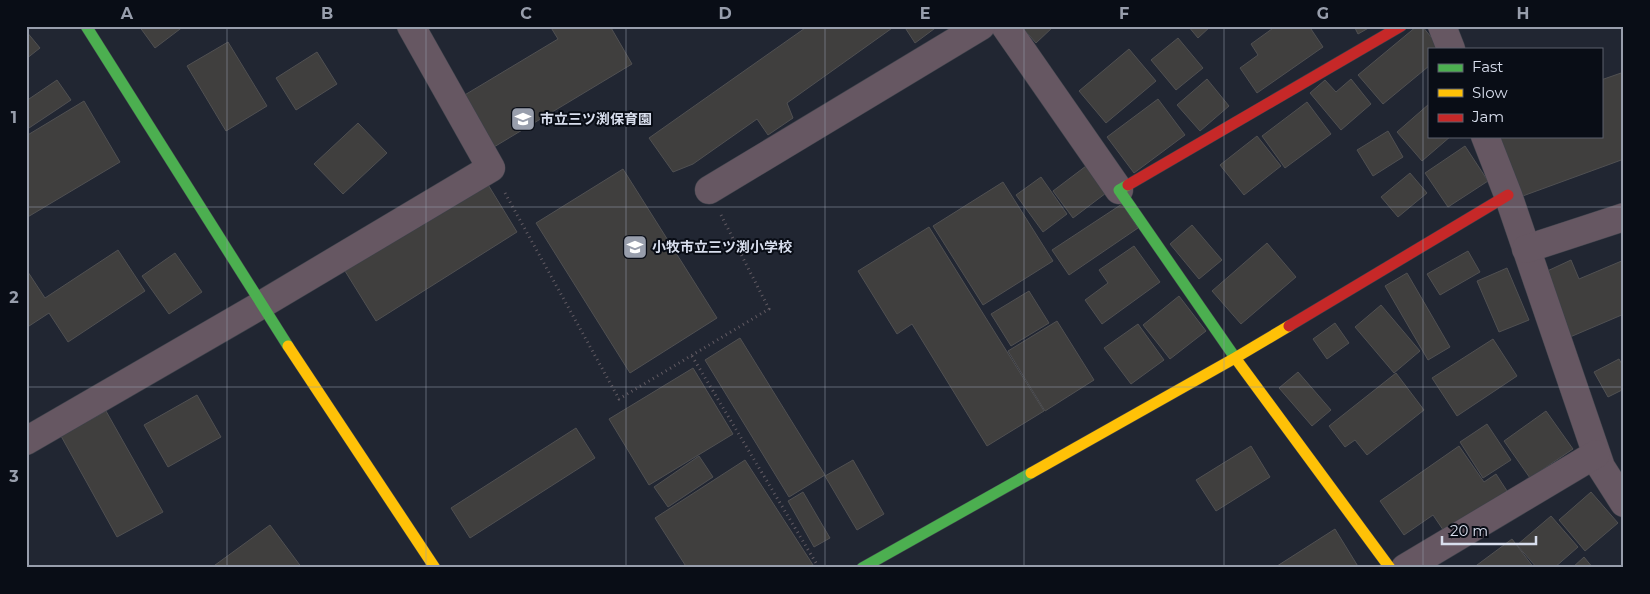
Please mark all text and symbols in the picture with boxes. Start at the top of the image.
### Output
text: A [120,4,134,23]
text: B [321,4,333,23]
text: C [520,4,532,23]
text: D [718,4,732,23]
text: E [920,4,930,23]
text: F [1119,4,1129,23]
text: G [1317,4,1329,23]
text: H [1517,4,1529,23]
legend [1428,48,1602,138]
text: Fast [1472,57,1503,76]
text: Slow [1472,83,1508,102]
school or university icon: 市立三ツ渕保育園 [510,106,536,132]
text: Jam [1471,107,1504,126]
text: 1 [11,108,17,127]
place label: 市立三ツ渕保育園 [540,110,652,128]
school or university icon: 小牧市立三ツ渕小学校 [622,234,648,260]
place label: 小牧市立三ツ渕小学校 [652,238,792,256]
text: 2 [9,288,19,307]
text: 3 [8,467,19,486]
scale bar [1442,514,1536,546]
text: 20 m [1450,521,1488,540]

